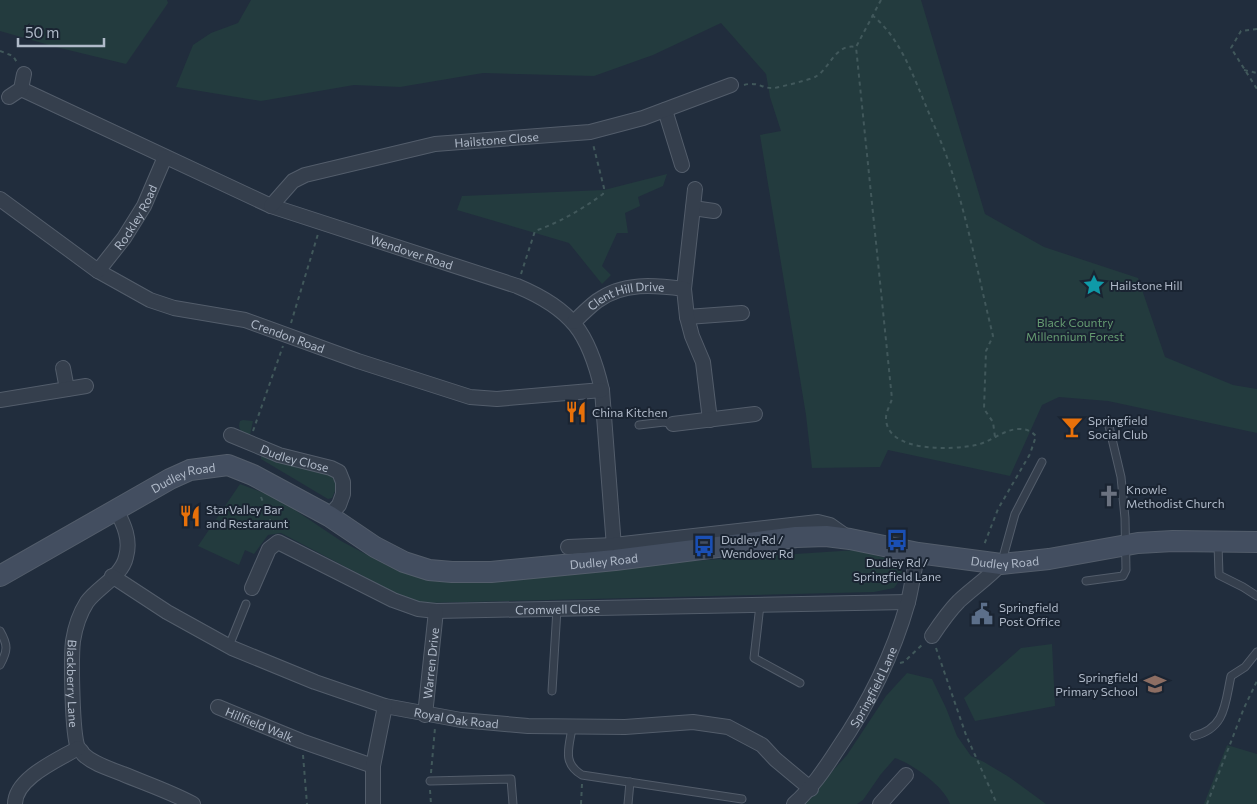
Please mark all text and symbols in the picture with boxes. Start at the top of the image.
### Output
scale bar [18,15,104,47]
text: 50 m [25,23,59,41]
street label: Hailstone Close [454,129,539,149]
street label: Rockley Road [111,182,159,252]
street label: Wendover Road [369,232,455,272]
place icon: Hailstone Hill [1081,272,1107,298]
place label: Hailstone Hill [1110,278,1183,292]
street label: Clent Hill Drive [584,279,665,313]
park label: Black Country Millennium Forest [1026,315,1124,343]
street label: Crendon Road [249,316,327,355]
restaurant icon: China Kitchen [563,399,589,425]
place label: China Kitchen [592,405,668,419]
place label: Springfield Social Club [1088,413,1148,441]
bar icon: Springfield Social Club [1059,414,1085,440]
street label: Dudley Close [259,441,330,474]
street label: Dudley Road [148,460,216,495]
place label: Knowle Methodist Church [1126,482,1225,510]
church icon: Knowle Methodist Church [1096,483,1122,509]
place label: StarValley Bar and Restaraunt [206,502,289,530]
restaurant icon: StarValley Bar and Restaraunt [177,503,203,529]
bus stop icon: Dudley Rd / Springfield Lane [884,527,910,553]
place label: Dudley Rd / Wendover Rd [721,532,794,560]
bus stop icon: Dudley Rd / Wendover Rd [691,533,717,559]
street label: Dudley Road [569,550,639,571]
street label: Dudley Road [970,553,1040,571]
place label: Dudley Rd / Springfield Lane [853,555,941,583]
place label: Springfield Post Office [999,600,1060,628]
street label: Cromwell Close [515,601,600,616]
public building icon: Springfield Post Office [969,601,995,627]
street label: Warren Drive [420,627,441,700]
street label: Blackberry Lane [65,639,81,728]
street label: Springfield Lane [847,645,899,730]
place label: Springfield Primary School [1055,670,1138,698]
school or university icon: Springfield Primary School [1142,671,1168,697]
street label: Hillfield Walk [224,704,296,744]
street label: Royal Oak Road [413,704,499,730]

